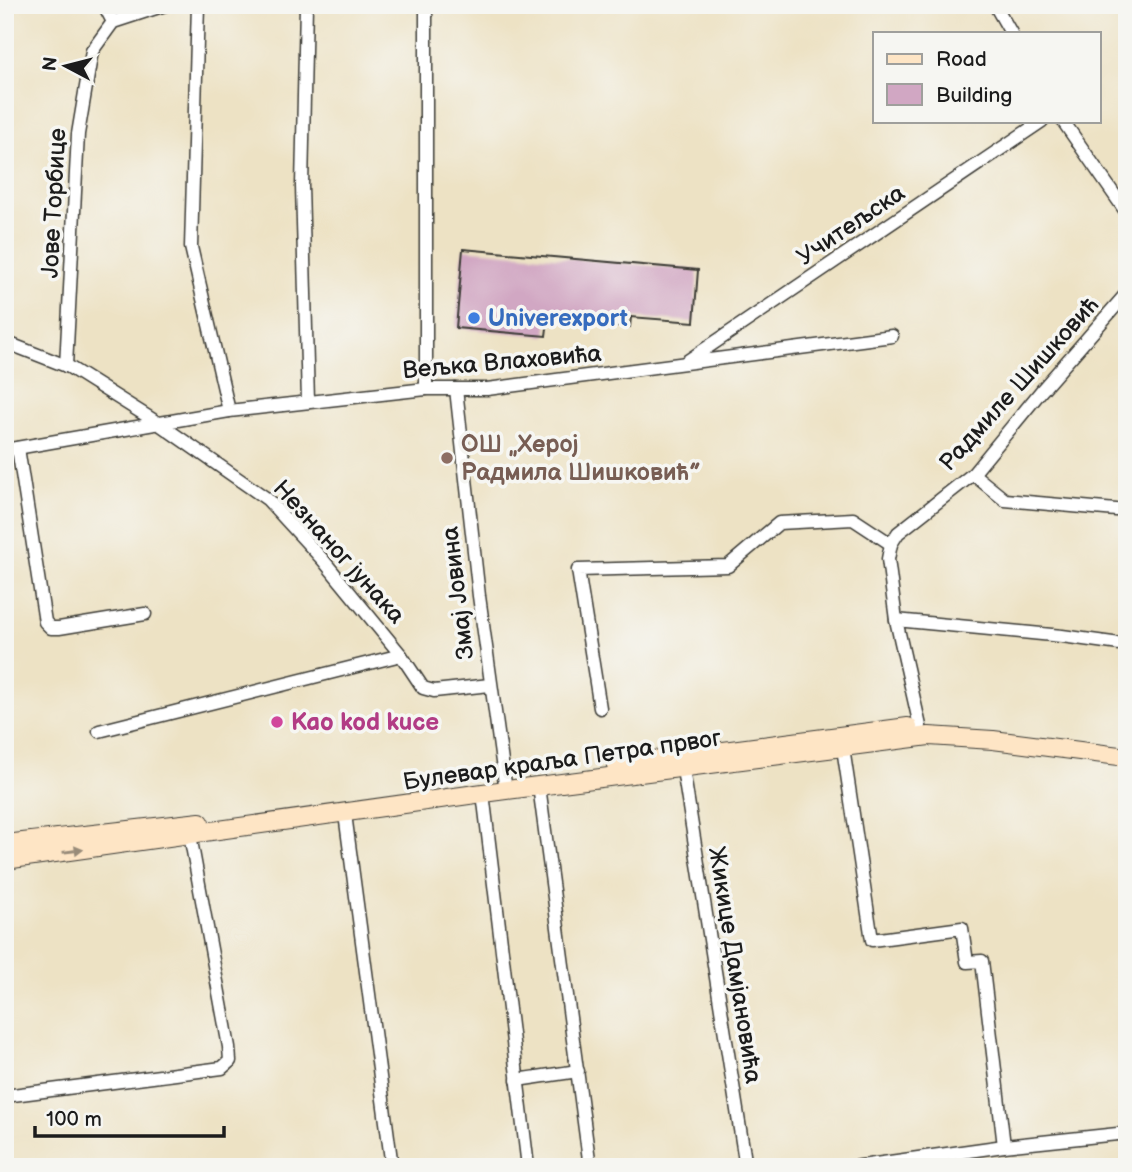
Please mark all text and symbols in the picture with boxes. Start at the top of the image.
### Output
north arrow [32,32,102,102]
legend [873,32,1100,122]
text: Road [936,47,987,72]
text: N [38,56,63,73]
text: Building [936,83,1012,108]
street label: Јове Торбице [36,127,72,279]
street label: Учитељска [791,178,911,272]
street label: Радмиле Шишковић [933,291,1105,477]
place label: Univerexport [488,304,628,333]
marker: Univerexport [466,310,482,326]
street label: Вељка Влаховића [401,339,603,385]
place label: ОШ „Херој Радмила Шишковић” [461,430,701,487]
marker: ОШ „Херој Радмила Шишковић” [439,450,455,466]
street label: Незнаног јунака [267,474,411,630]
street label: Змај Јовина [435,525,481,661]
place label: Kao kod kuce [291,708,439,737]
marker: Kao kod kuce [269,714,285,730]
street label: Булевар краља Петра првог [401,723,723,797]
street label: Жикице Дамјановића [702,844,768,1086]
one-way arrow [62,845,84,856]
scale bar [35,1095,224,1139]
text: 100 m [46,1107,102,1132]

